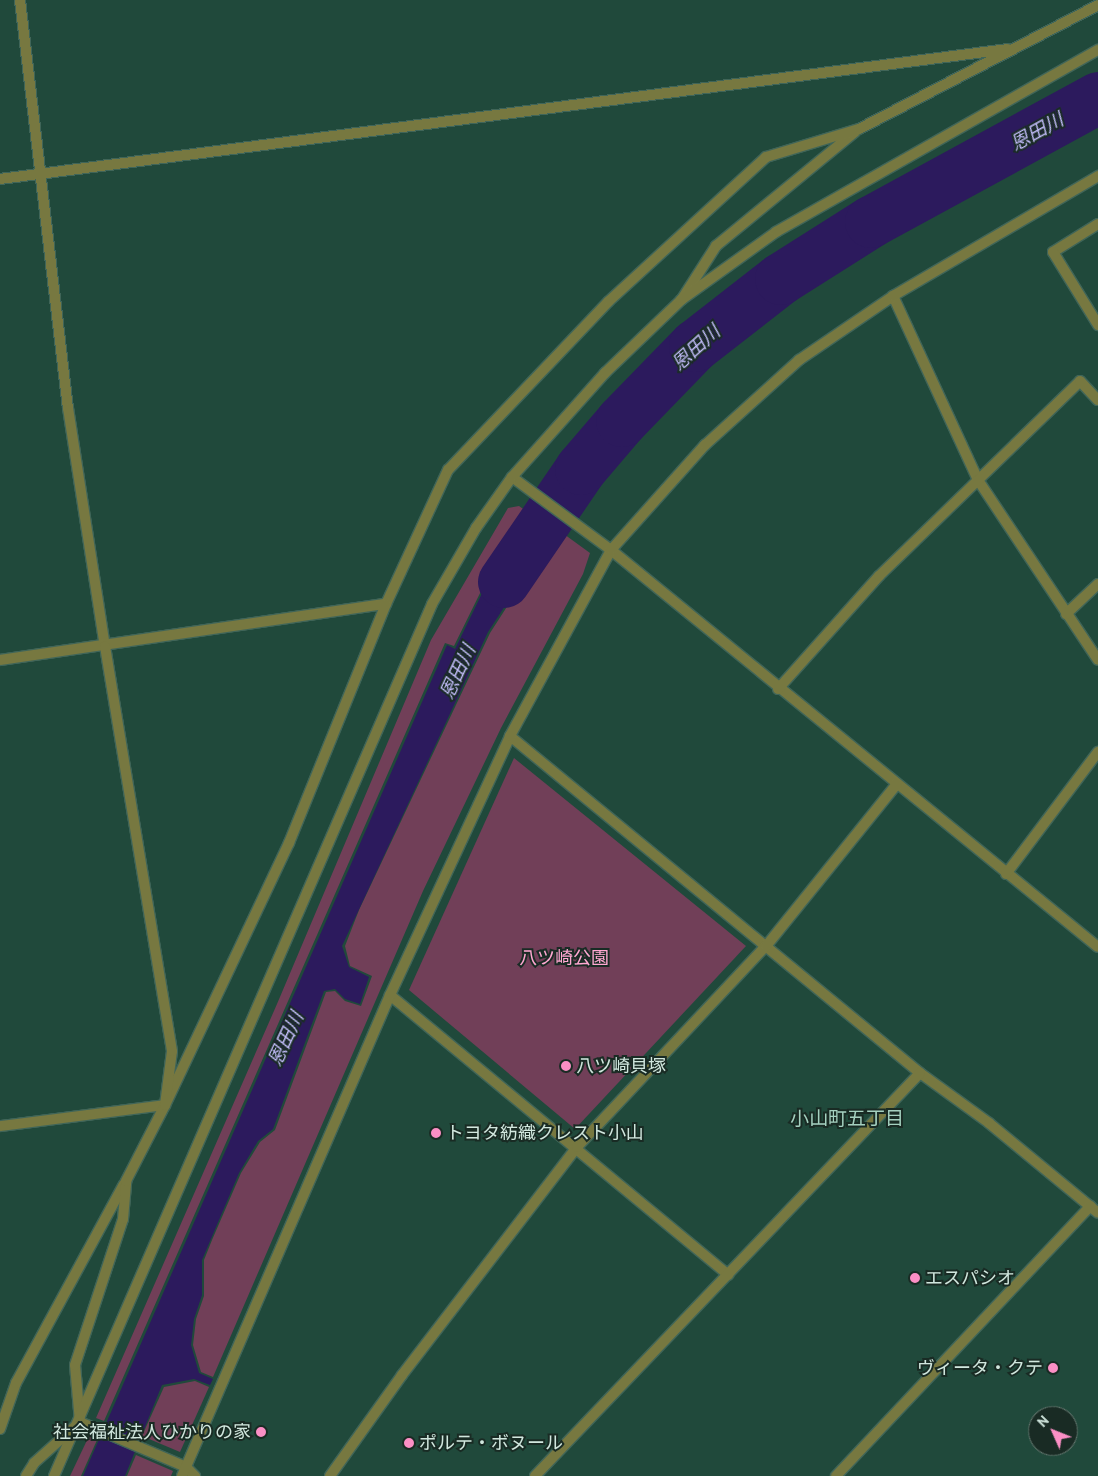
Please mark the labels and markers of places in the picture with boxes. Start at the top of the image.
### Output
place label: 八ツ崎貝塚 [576,1055,666,1077]
marker: 八ツ崎貝塚 [560,1060,572,1072]
place label: トヨタ紡織クレスト小山 [446,1122,644,1144]
marker: トヨタ紡織クレスト小山 [430,1127,442,1139]
place label: エスパシオ [925,1267,1015,1289]
marker: エスパシオ [909,1272,921,1284]
place label: ヴィータ・クテ [917,1357,1043,1379]
marker: ヴィータ・クテ [1047,1362,1059,1374]
place label: 社会福祉法人ひかりの家 [53,1421,251,1443]
marker: 社会福祉法人ひかりの家 [255,1426,267,1438]
place label: ポルテ・ボヌール [419,1432,563,1454]
marker: ポルテ・ボヌール [403,1437,415,1449]

